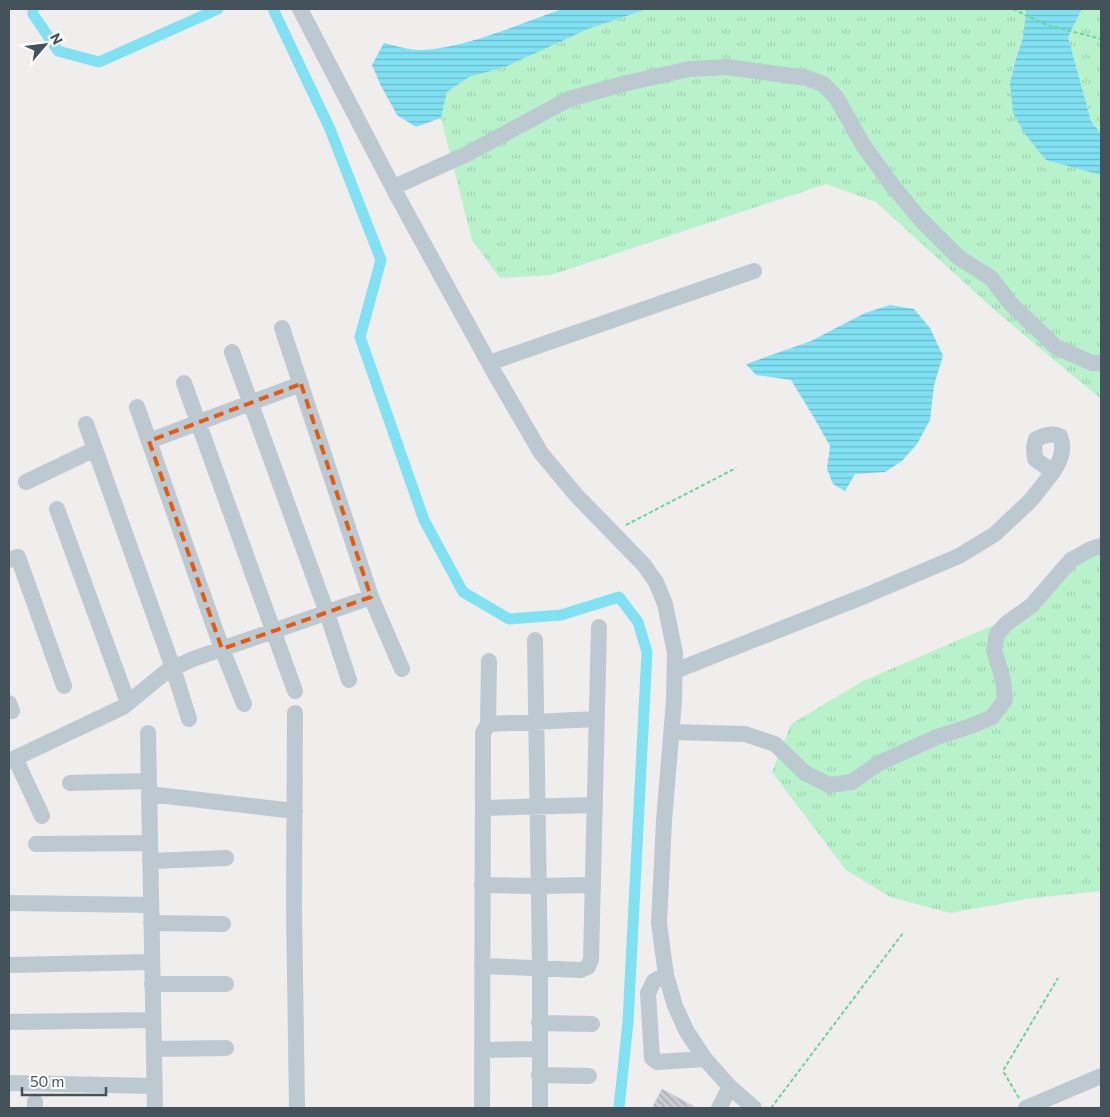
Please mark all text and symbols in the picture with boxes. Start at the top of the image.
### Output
north arrow [20,20,70,70]
text: N [47,30,67,47]
scale bar [22,1064,106,1096]
text: 50 m [30,1072,64,1090]

